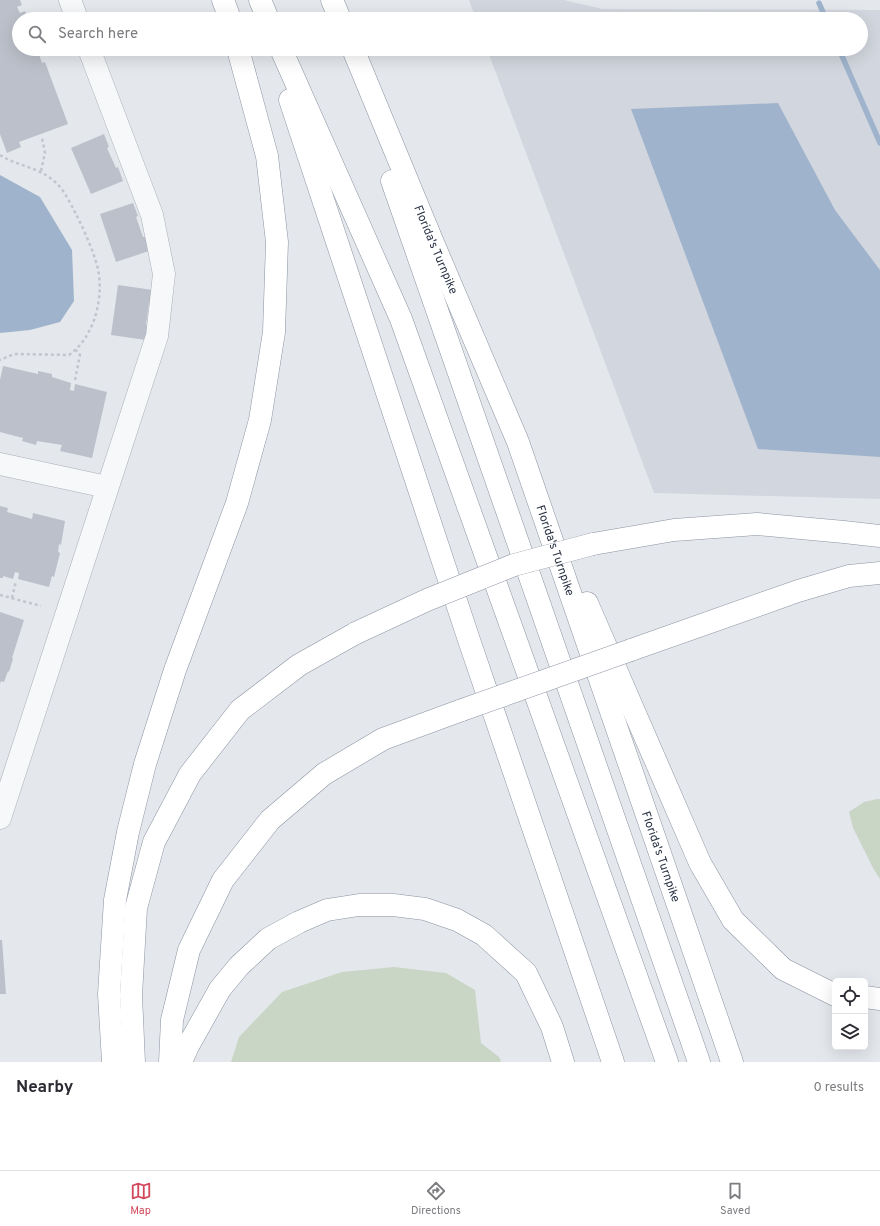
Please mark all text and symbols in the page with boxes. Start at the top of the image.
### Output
search box [12,12,868,56]
icon: search [26,23,48,45]
text: Search here [58,25,138,44]
street label: Florida's Turnpike [409,203,461,297]
street label: Florida's Turnpike [531,503,578,598]
street label: Florida's Turnpike [637,810,683,905]
map controls [832,978,868,1050]
button: locate [832,978,868,1014]
button: layers [832,1014,868,1050]
text: Nearby [16,1077,73,1099]
text: 0 results [813,1080,864,1096]
tab: Map [130,1180,152,1218]
tab: Directions [411,1180,461,1218]
tab: Saved [720,1180,750,1218]

